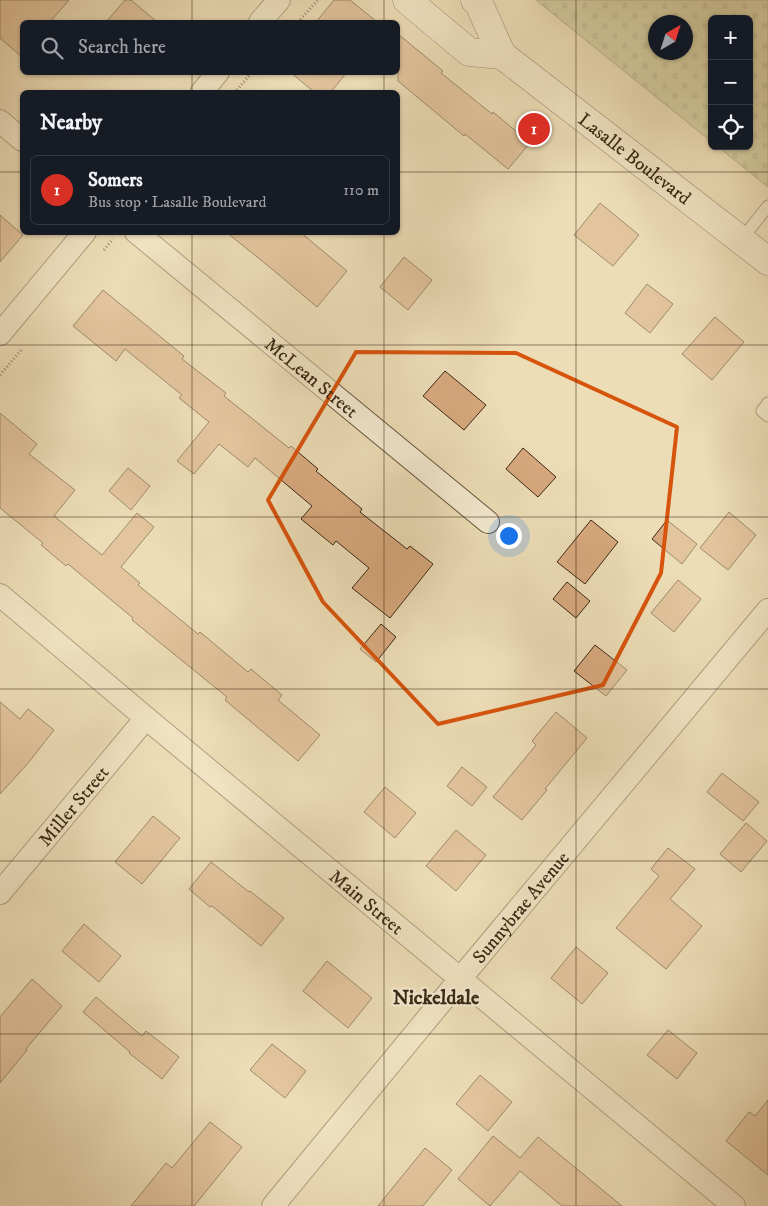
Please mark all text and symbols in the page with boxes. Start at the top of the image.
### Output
north arrow [648,15,693,60]
map controls [708,15,753,150]
button: + [708,15,753,60]
search box [20,20,400,75]
icon: search [38,34,66,62]
text: Search here [78,36,166,59]
button: − [708,60,753,105]
button: locate [708,105,753,150]
street label: Lasalle Boulevard [573,108,696,210]
text: Nearby [40,110,102,136]
pin: 1 [518,110,550,148]
text: Somers [88,169,143,192]
text: 1 [54,180,60,200]
text: 110 m [343,180,379,200]
text: Bus stop · Lasalle Boulevard [88,192,266,212]
street label: McLean Street [260,333,362,423]
your location [496,523,522,549]
street label: Miller Street [34,762,114,851]
street label: Sunnybrae Avenue [468,847,575,968]
street label: Main Street [324,865,408,940]
district label: Nickeldale [393,986,480,1011]

